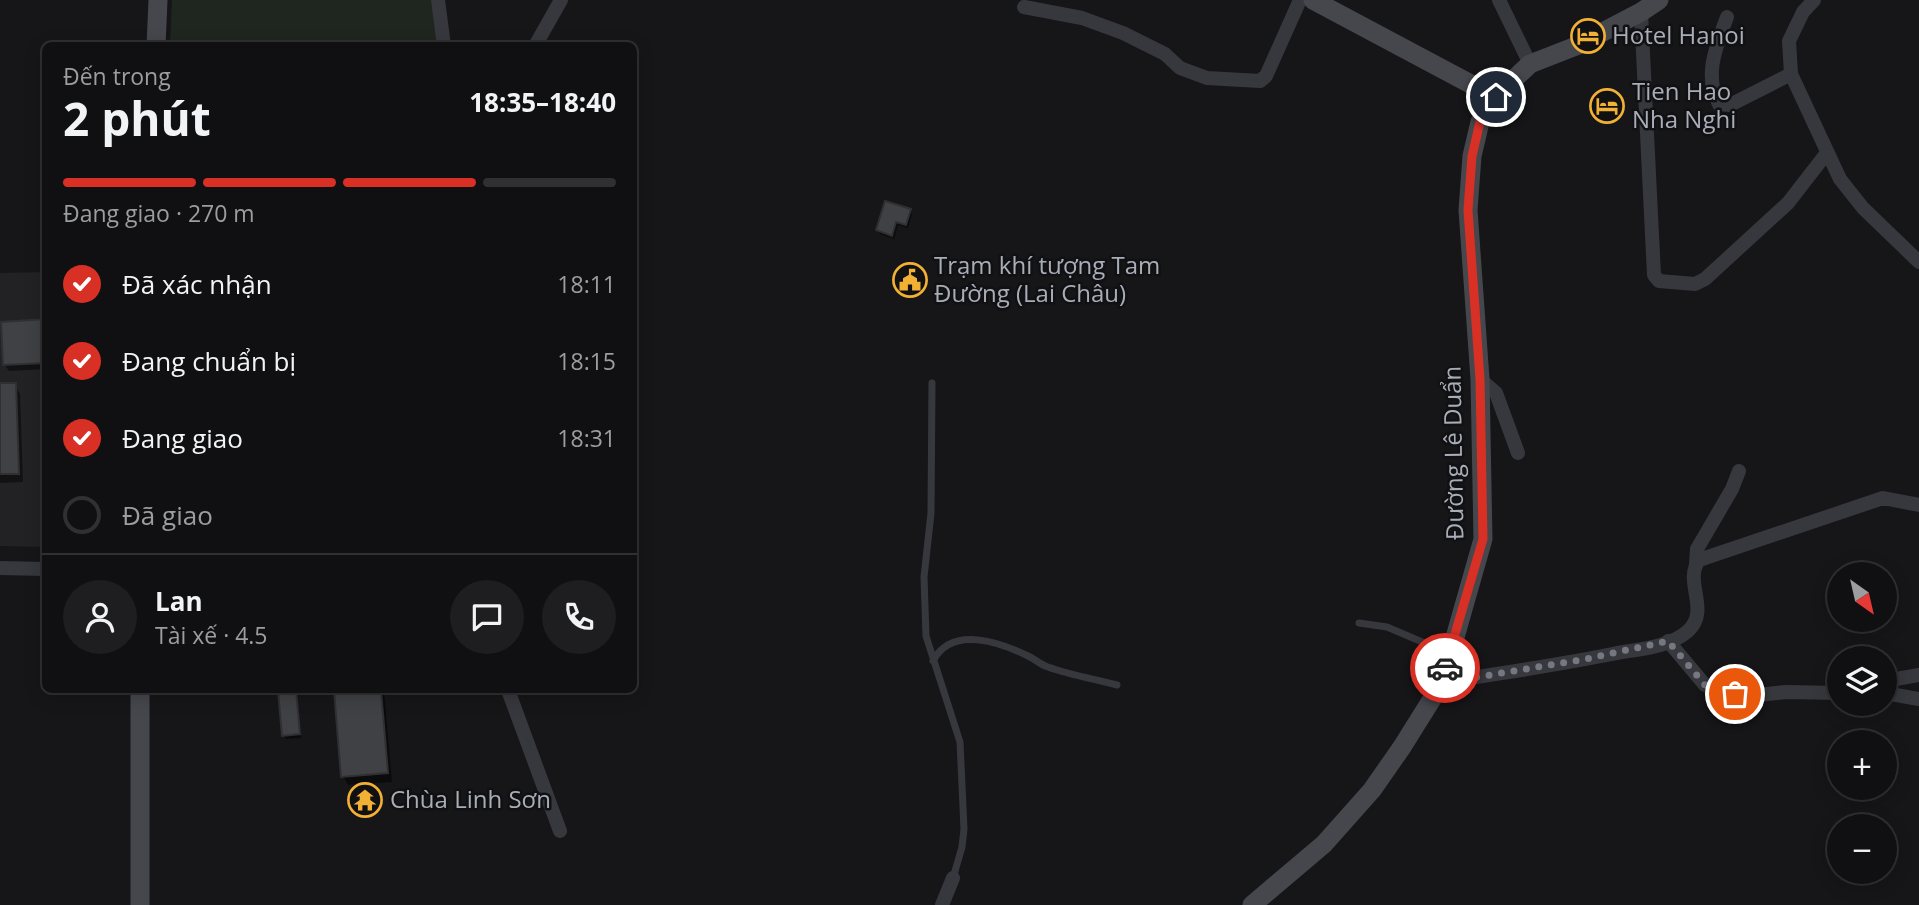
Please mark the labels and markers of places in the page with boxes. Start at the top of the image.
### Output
hotel icon: Hotel Hanoi [1569,17,1607,55]
place label: Hotel Hanoi [1612,18,1745,51]
pin [1466,67,1526,127]
place label: Tien Hao Nha Nghi [1632,74,1736,135]
hotel icon: Tien Hao Nha Nghi [1588,87,1626,125]
place label: Trạm khí tượng Tam Đường (Lai Châu) [934,248,1160,309]
public building icon: Trạm khí tượng Tam Đường (Lai Châu) [891,261,929,299]
pin [1705,664,1765,724]
temple icon: Chùa Linh Sơn [346,781,384,819]
place label: Chùa Linh Sơn [390,782,551,815]

